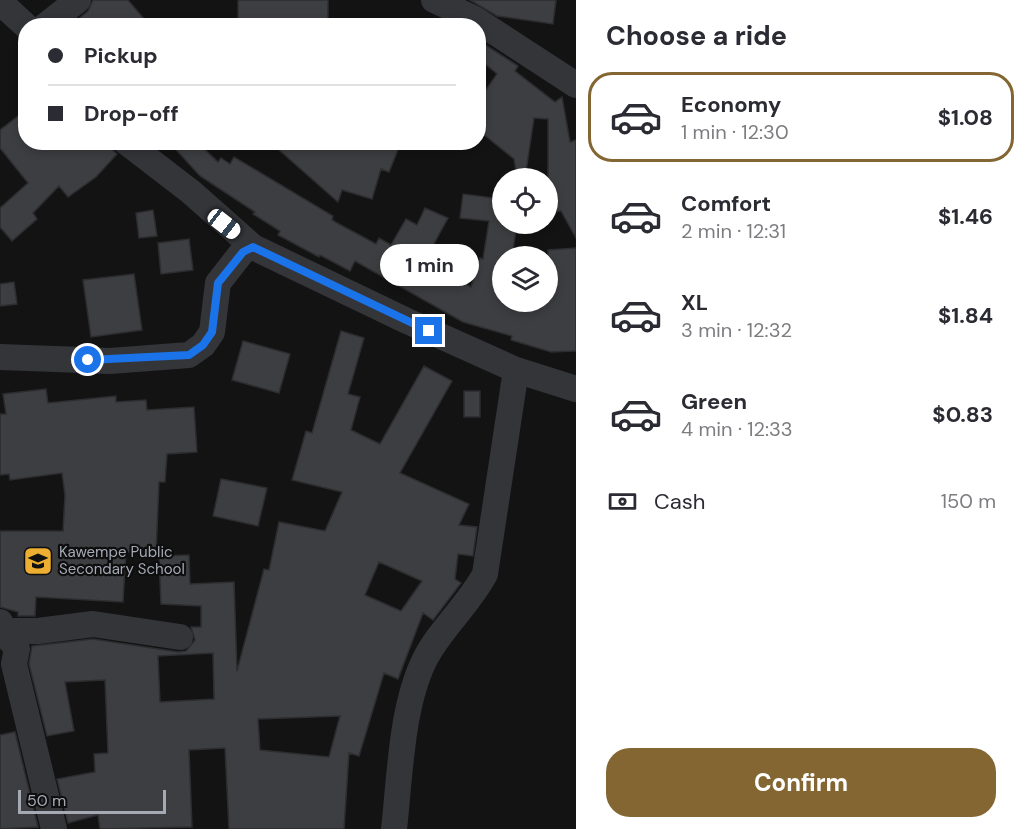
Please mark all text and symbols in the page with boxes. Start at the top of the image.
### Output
text: Choose a ride [606,18,787,53]
text: Pickup [84,41,158,70]
icon: car [609,90,663,144]
text: Economy [681,90,781,119]
text: Drop-off [84,99,179,128]
text: $1.08 [938,103,993,132]
text: 1 min · 12:30 [681,119,789,145]
map controls [492,168,558,312]
button: locate [492,168,558,234]
icon: car [609,189,663,243]
text: Comfort [681,189,771,218]
text: $1.46 [938,202,993,231]
car [204,206,244,242]
text: 2 min · 12:31 [681,218,786,244]
callout: 1 min [380,244,478,286]
button: layers [492,246,558,312]
text: 1 min [405,252,454,278]
icon: car [609,288,663,342]
text: XL [681,288,708,317]
text: $1.84 [938,301,993,330]
route end [415,317,442,344]
text: 3 min · 12:32 [681,317,792,343]
route start [74,346,101,373]
icon: car [609,387,663,441]
text: Green [681,387,747,416]
text: $0.83 [932,400,993,429]
text: 4 min · 12:33 [681,416,793,442]
icon: cash [606,485,639,518]
text: Cash [654,487,705,516]
text: 150 m [941,488,996,514]
place label: Kawempe Public Secondary School [59,542,185,579]
school or university icon: Kawempe Public Secondary School [22,545,54,577]
button: Confirm [606,748,996,817]
scale bar [18,787,166,814]
text: 50 m [27,790,66,811]

